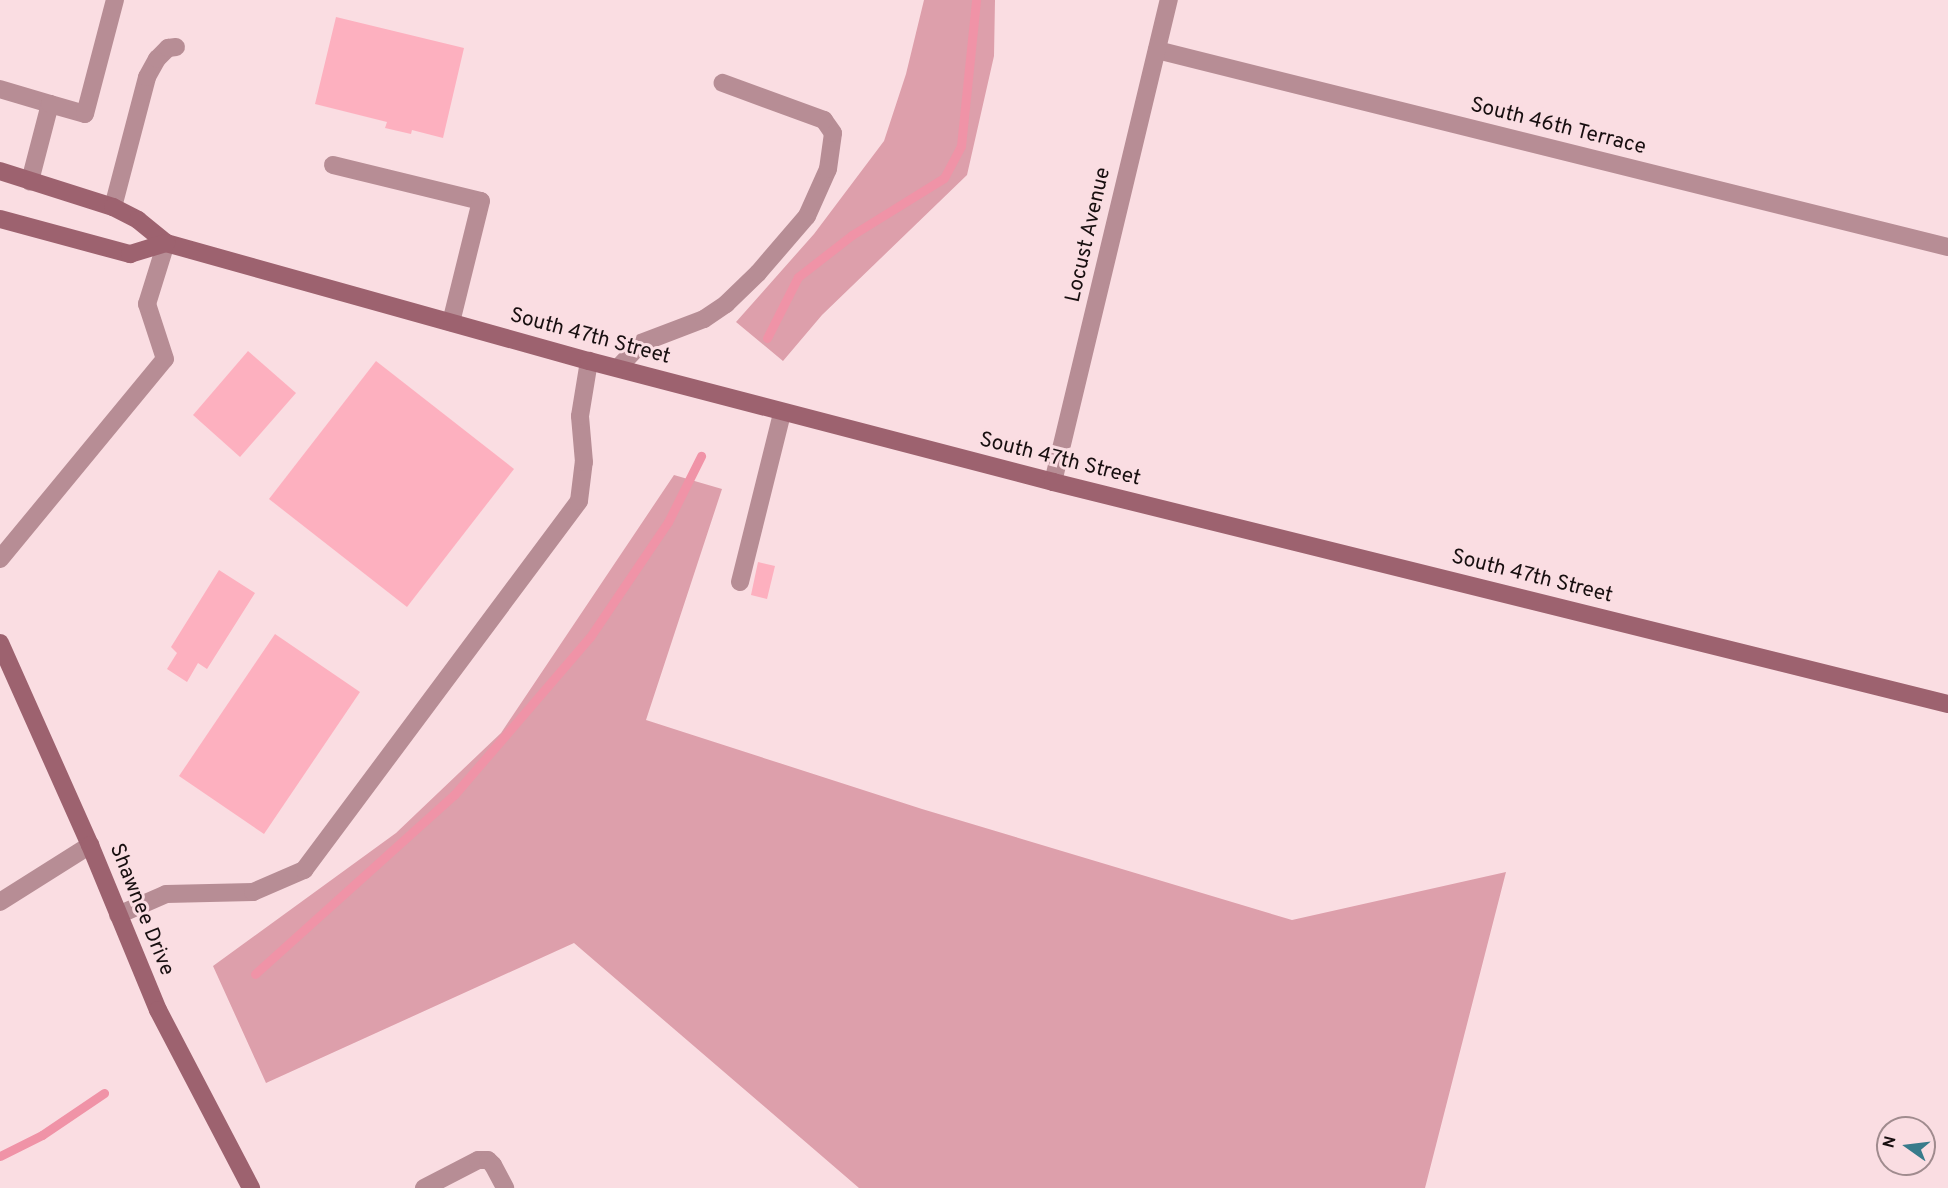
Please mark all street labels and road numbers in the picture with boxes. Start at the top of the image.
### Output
street label: South 46th Terrace [1467,93,1649,161]
street label: Locust Avenue [1061,165,1117,305]
street label: South 47th Street [507,303,673,371]
street label: South 47th Street [977,428,1143,492]
street label: South 47th Street [1449,545,1615,609]
street label: Shawnee Drive [103,840,179,980]

